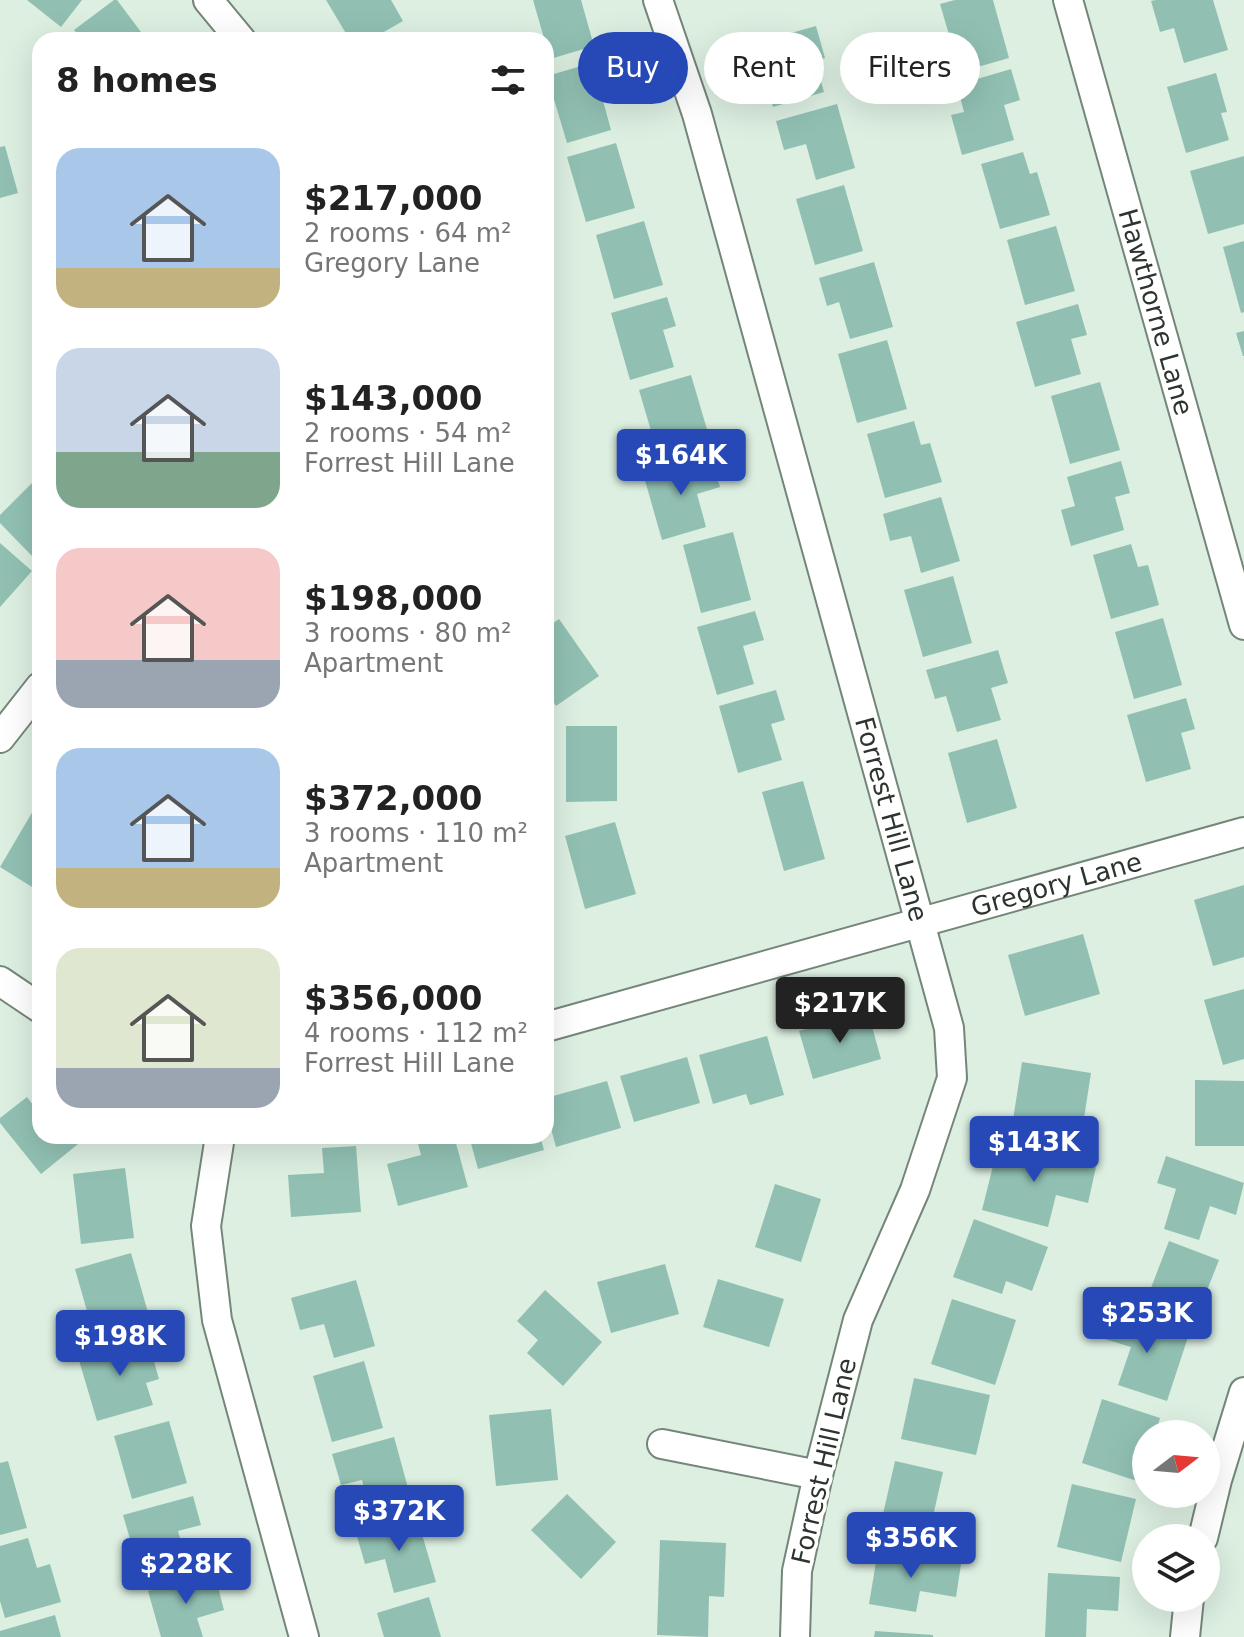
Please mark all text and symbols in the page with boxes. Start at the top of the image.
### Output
chip: Buy [578,32,688,104]
chip: Rent [704,32,824,104]
chip: Filters [840,32,980,104]
icon: filters [486,58,530,102]
text: 8 homes [56,60,218,100]
text: $217,000 [304,178,483,218]
icon: home [120,180,216,276]
street label: Hawthorne Lane [1112,205,1199,419]
text: 2 rooms · 64 m² [304,218,512,248]
text: Gregory Lane [304,248,480,278]
text: $143,000 [304,378,483,418]
icon: home [120,380,216,476]
text: 2 rooms · 54 m² [304,418,512,448]
pin: $164K [625,429,737,497]
text: $164K [635,440,727,470]
text: Forrest Hill Lane [304,448,515,478]
text: $198,000 [304,578,483,618]
icon: home [120,580,216,676]
text: 3 rooms · 80 m² [304,618,512,648]
text: Apartment [304,648,443,678]
street label: Forrest Hill Lane [849,714,934,925]
text: $372,000 [304,778,483,818]
icon: home [120,780,216,876]
text: 3 rooms · 110 m² [304,818,528,848]
street label: Gregory Lane [968,846,1145,923]
text: Apartment [304,848,443,878]
pin: $217K [784,977,896,1045]
text: $356,000 [304,978,483,1018]
icon: home [120,980,216,1076]
text: $217K [794,988,886,1018]
text: 4 rooms · 112 m² [304,1018,528,1048]
text: Forrest Hill Lane [304,1048,515,1078]
pin: $143K [978,1116,1090,1184]
text: $143K [988,1127,1080,1157]
pin: $253K [1091,1287,1203,1355]
text: $253K [1101,1298,1193,1328]
pin: $198K [64,1310,176,1378]
text: $198K [74,1321,166,1351]
street label: Forrest Hill Lane [786,1355,862,1567]
north arrow [1132,1420,1220,1508]
map controls [1132,1420,1220,1612]
pin: $372K [343,1485,455,1553]
text: $372K [353,1496,445,1526]
pin: $356K [855,1512,967,1580]
text: $356K [865,1523,957,1553]
button: layers [1132,1524,1220,1612]
pin: $228K [130,1538,242,1606]
text: $228K [140,1549,232,1579]

